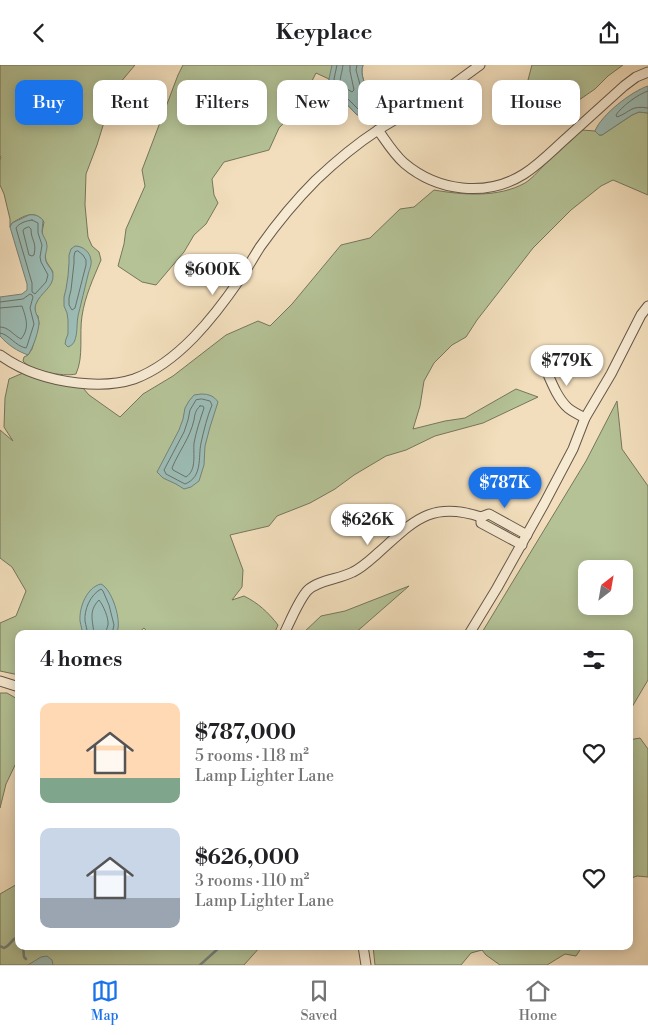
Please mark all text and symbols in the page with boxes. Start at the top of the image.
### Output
icon: back [25,19,53,47]
text: Keyplace [276,19,372,46]
icon: share [595,19,623,47]
chip: Buy [15,80,83,125]
chip: Rent [93,80,167,125]
chip: Filters [177,80,267,125]
chip: New [277,80,348,125]
chip: Apartment [358,80,482,125]
chip: House [492,80,580,125]
pin: $600K [178,253,248,296]
text: $600K [185,260,241,280]
pin: $779K [532,345,602,387]
text: $779K [542,351,593,371]
pin: $787K [470,467,540,509]
text: $787K [480,473,530,493]
pin: $626K [333,503,403,546]
text: $626K [342,510,394,530]
north arrow [578,560,632,615]
map controls [578,560,633,615]
icon: filters [580,646,608,674]
text: 4 homes [40,647,122,673]
text: $787,000 [195,720,296,746]
icon: home [80,723,140,783]
icon: heart [580,739,608,767]
text: 5 rooms · 118 m² [195,746,309,766]
text: Lamp Lighter Lane [195,766,334,786]
text: $626,000 [195,845,299,871]
icon: home [80,848,140,908]
icon: heart [580,864,608,892]
text: 3 rooms · 110 m² [195,871,309,891]
text: Lamp Lighter Lane [195,891,334,911]
tab: Map [91,977,119,1025]
tab: Saved [300,977,337,1025]
tab: Home [519,977,557,1025]

